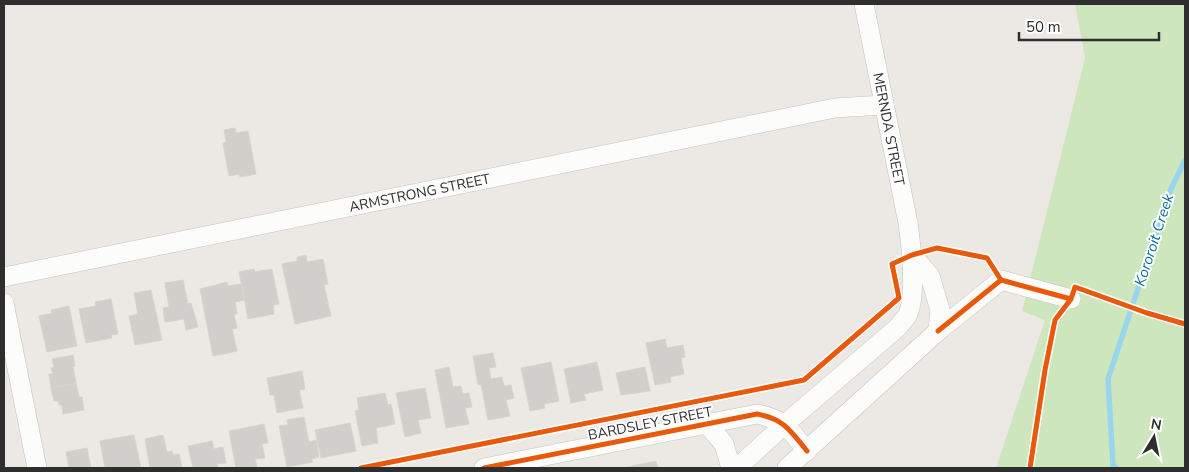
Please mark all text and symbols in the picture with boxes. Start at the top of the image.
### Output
scale bar [1019,10,1159,42]
text: 50 m [1026,17,1061,37]
street label: MERNDA STREET [868,71,909,188]
street label: ARMSTRONG STREET [347,169,492,217]
water label: Kororoit Creek [1130,191,1179,289]
street label: BARDSLEY STREET [586,402,714,445]
north arrow [1129,412,1179,462]
text: N [1149,414,1163,435]

